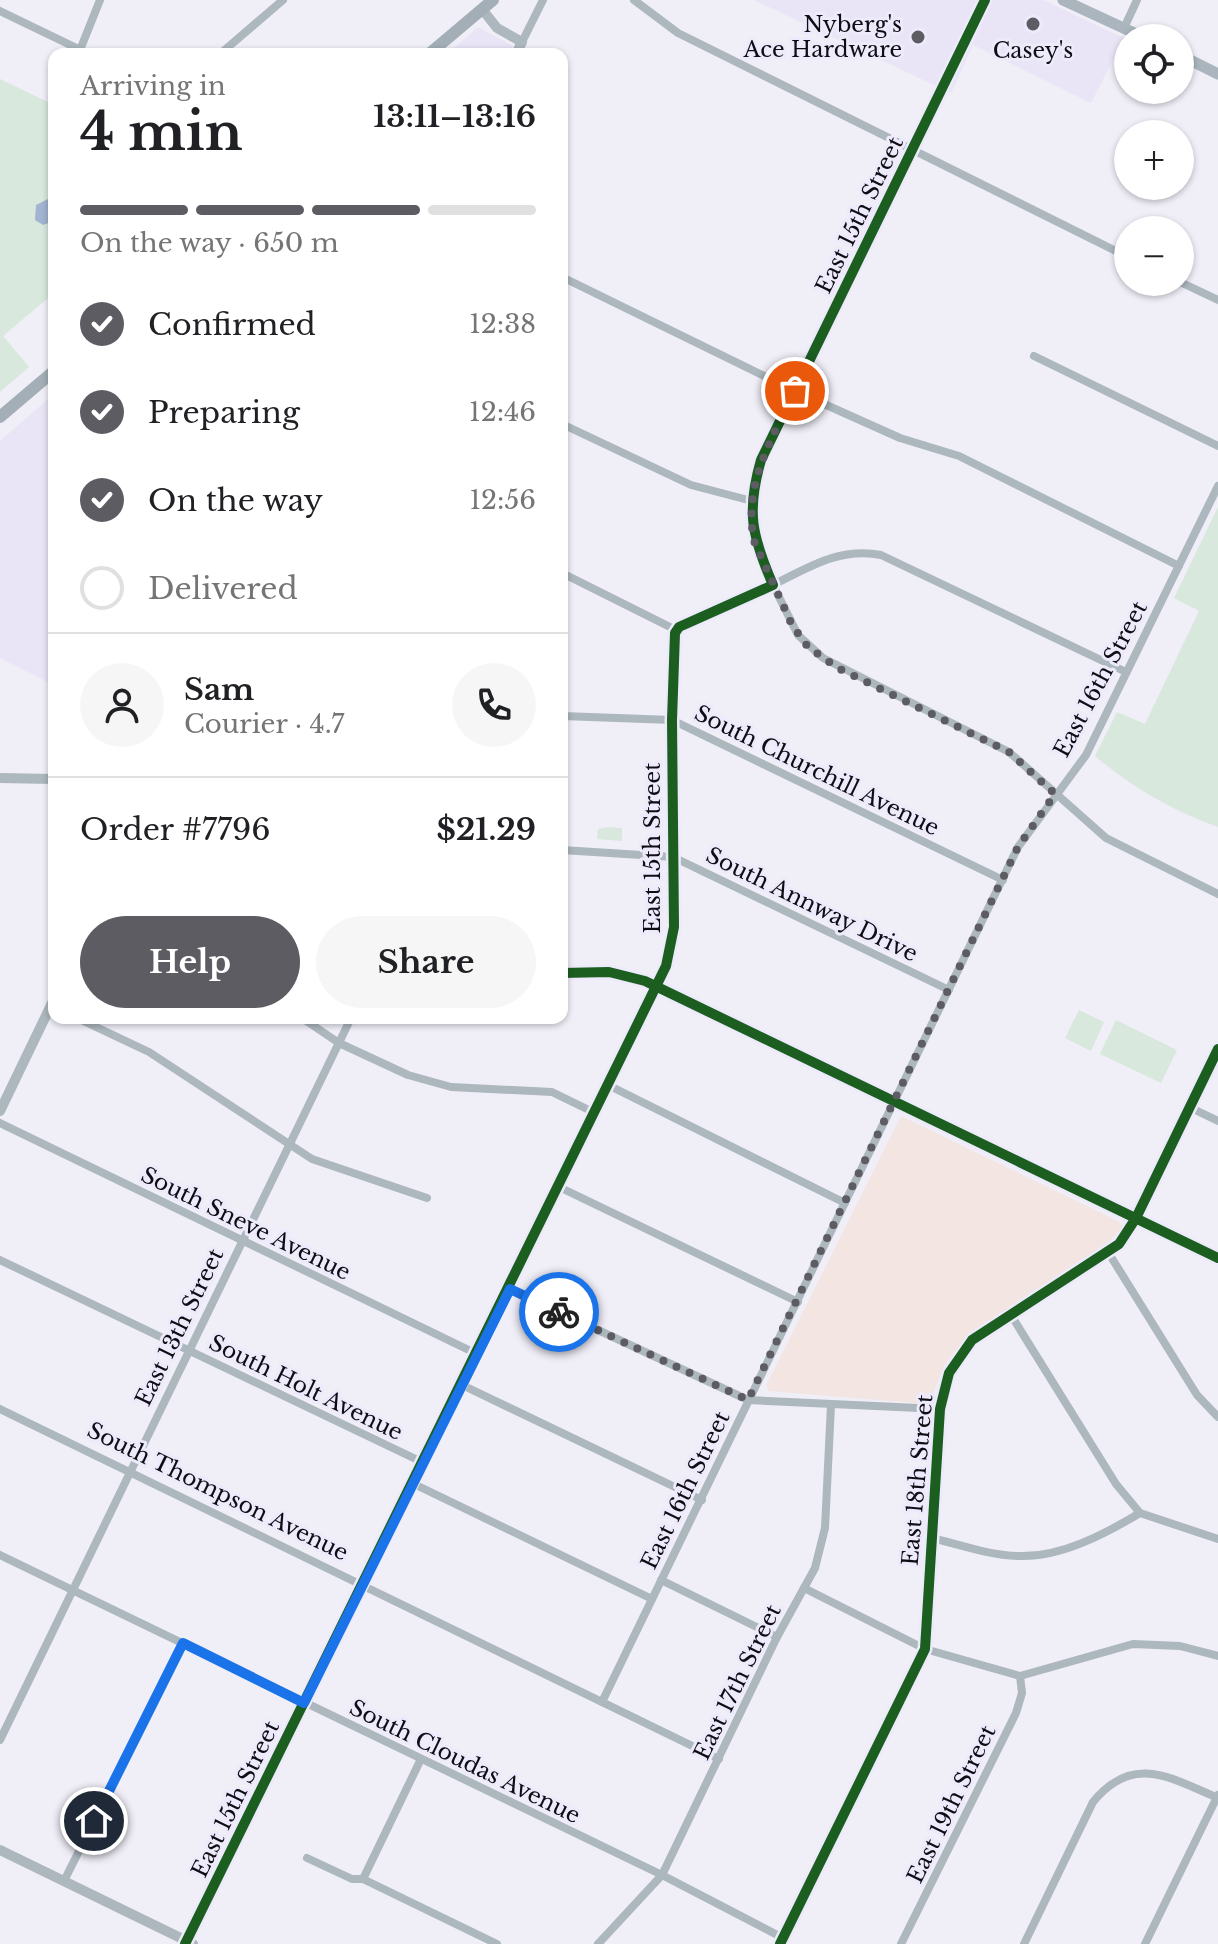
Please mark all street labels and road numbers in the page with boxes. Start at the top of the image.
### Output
street label: East 15th Street [810,132,909,298]
street label: East 16th Street [1048,596,1153,762]
street label: South Churchill Avenue [690,699,944,842]
street label: East 15th Street [639,762,666,934]
street label: South Annway Drive [702,841,922,967]
street label: South Sneve Avenue [137,1161,355,1286]
street label: East 13th Street [130,1243,230,1410]
street label: South Holt Avenue [205,1329,407,1446]
street label: East 18th Street [897,1393,938,1567]
street label: East 16th Street [635,1406,736,1574]
street label: South Thompson Avenue [83,1416,353,1566]
street label: East 17th Street [688,1599,787,1764]
street label: South Cloudas Avenue [345,1694,585,1829]
street label: East 15th Street [186,1716,285,1882]
street label: East 19th Street [901,1720,1002,1888]

